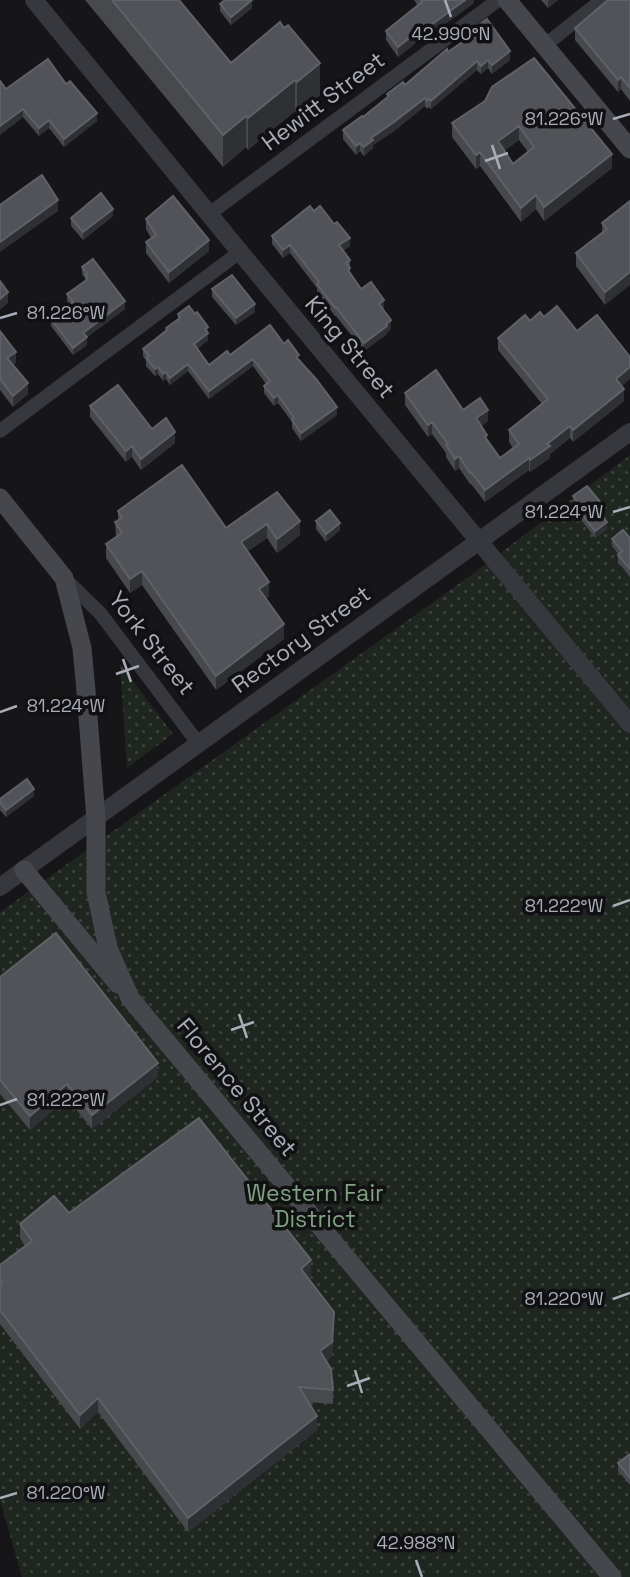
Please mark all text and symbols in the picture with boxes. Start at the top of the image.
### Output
text: 42.990°N [411,22,491,45]
street label: Hewitt Street [255,45,391,157]
text: 81.226°W [525,107,604,130]
street label: King Street [298,290,402,404]
text: 81.226°W [27,301,106,324]
text: 81.224°W [525,500,603,523]
street label: Rectory Street [226,578,376,700]
street label: York Street [102,585,202,701]
text: 81.224°W [27,694,105,717]
text: 81.222°W [525,894,603,917]
street label: Florence Street [170,1012,304,1162]
text: 81.222°W [27,1088,105,1111]
park label: Western Fair District [246,1178,384,1234]
text: 81.220°W [524,1287,604,1310]
text: 81.220°W [26,1481,106,1504]
text: 42.988°N [377,1531,455,1554]

